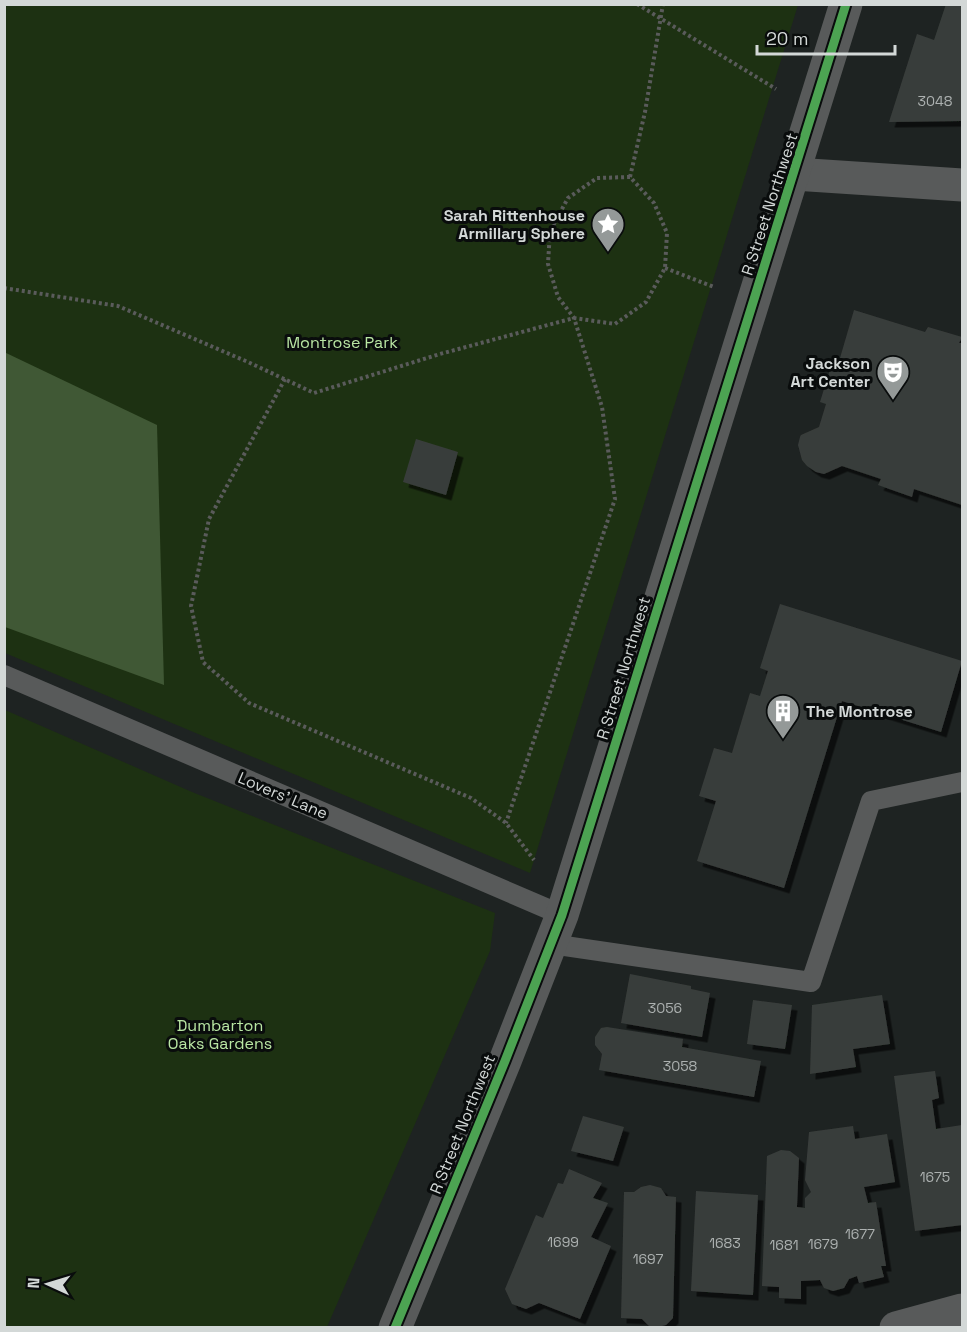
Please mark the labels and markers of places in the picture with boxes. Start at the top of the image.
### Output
place label: Sarah Rittenhouse Armillary Sphere [444,205,585,244]
place icon: Sarah Rittenhouse Armillary Sphere [590,206,626,253]
place label: Jackson Art Center [790,353,870,392]
theatre icon: Jackson Art Center [875,354,911,401]
building icon: The Montrose [765,693,801,740]
place label: The Montrose [806,701,913,722]

